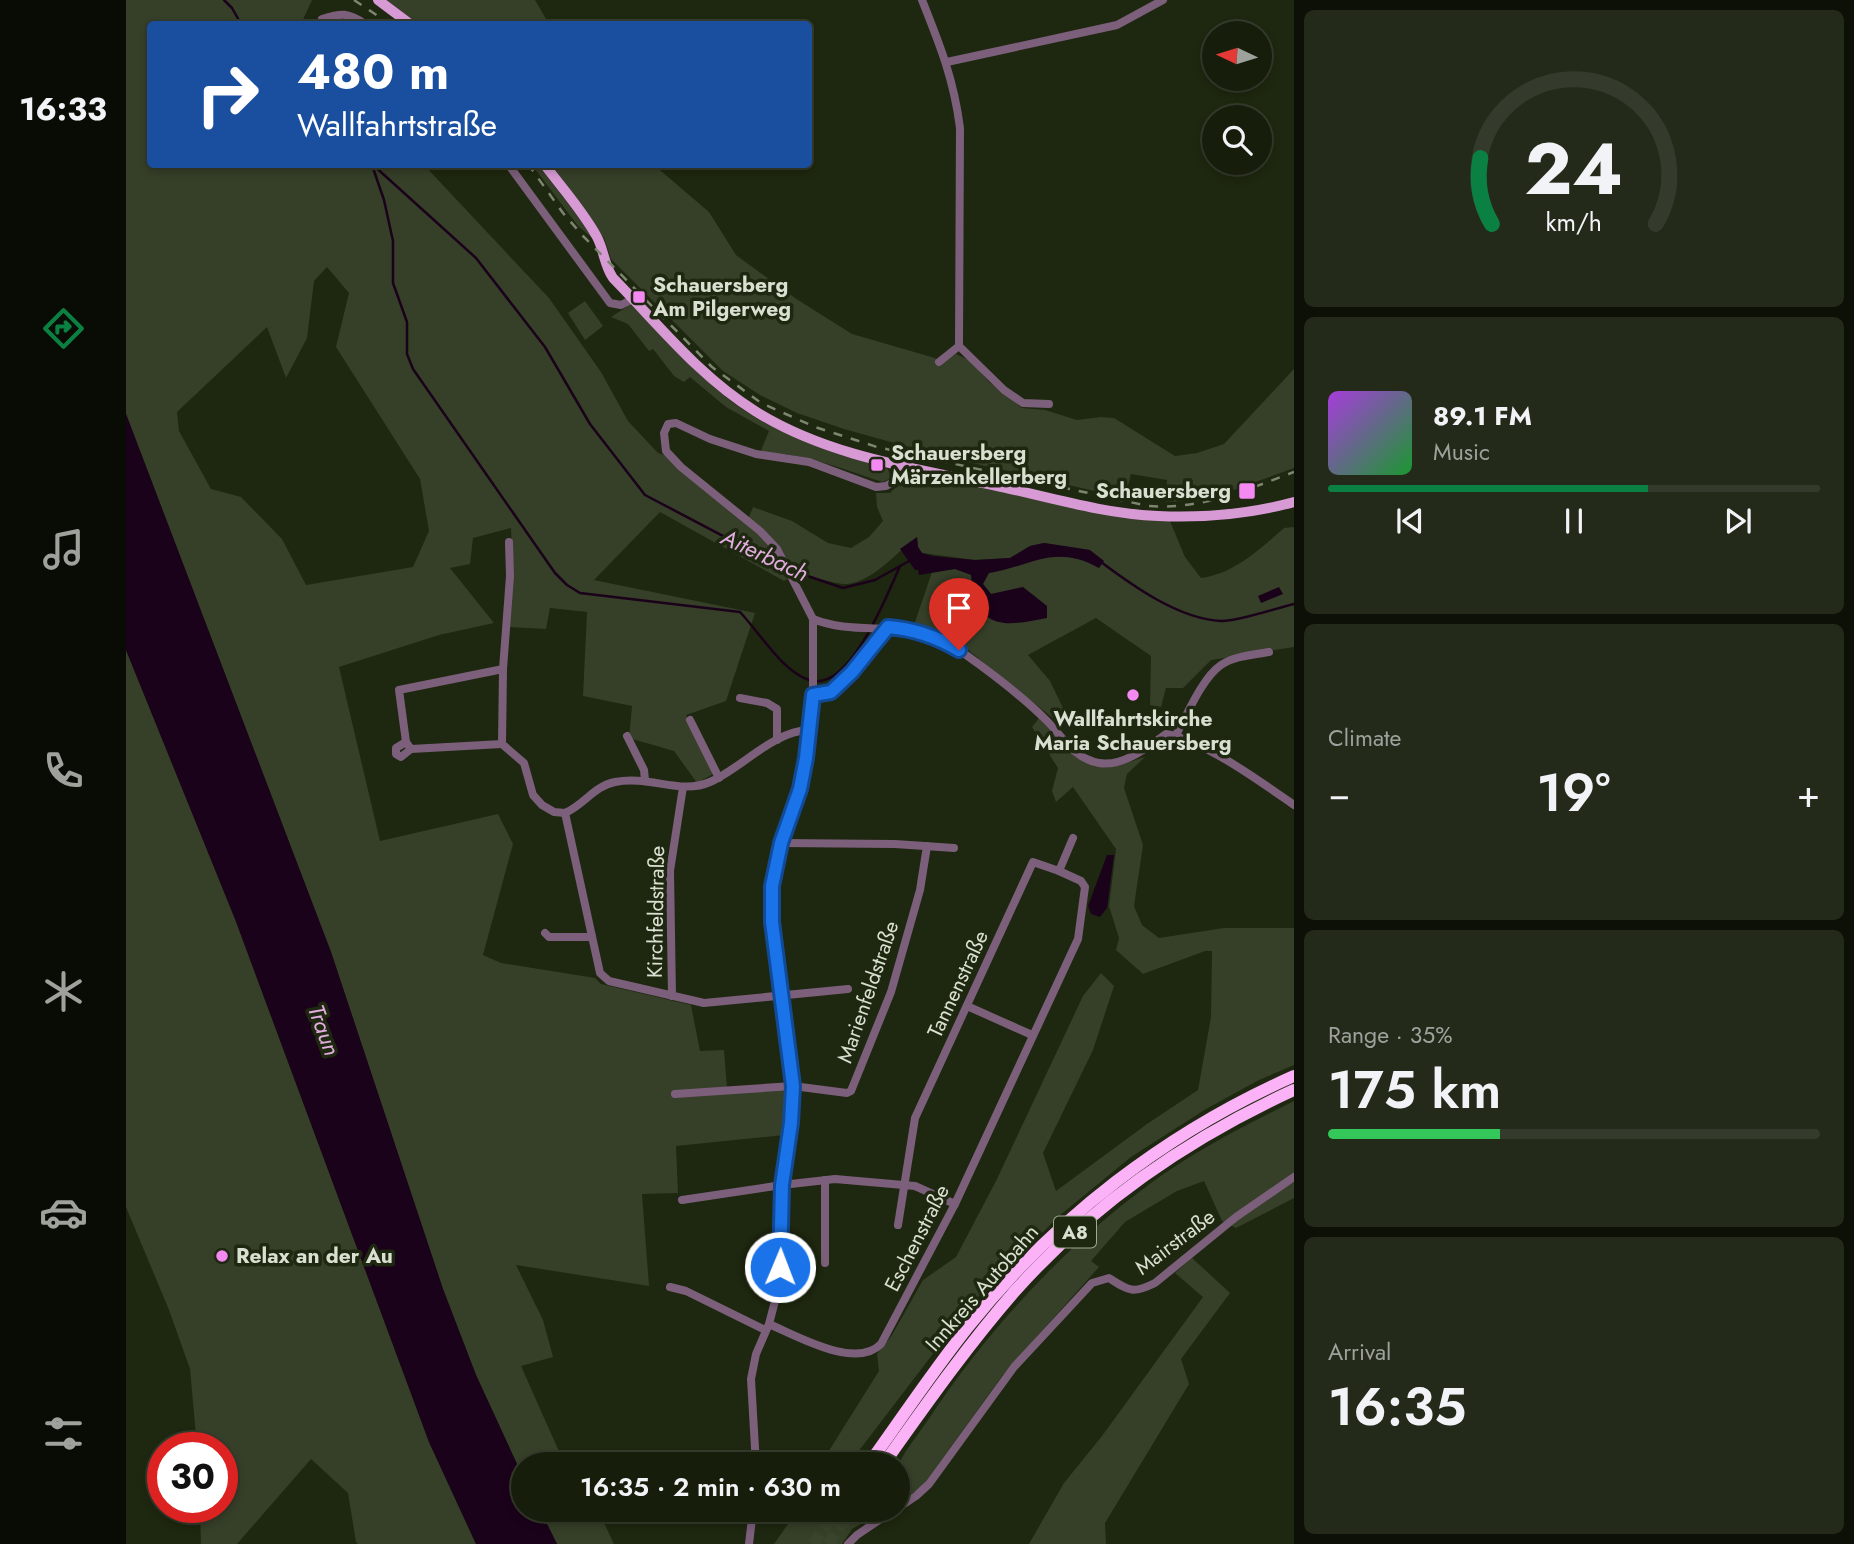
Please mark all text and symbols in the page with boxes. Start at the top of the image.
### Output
north arrow [1202,21,1272,91]
map controls [1202,21,1272,175]
text: 480 m [297,37,449,107]
icon: right [182,49,273,140]
text: 16:33 [19,86,107,132]
text: Wallfahrtstraße [297,102,497,148]
button: search [1202,105,1272,175]
text: 24 [1525,117,1623,222]
text: km/h [1546,204,1602,240]
place label: Schauersberg Am Pilgerweg [652,270,791,324]
marker: Schauersberg Am Pilgerweg [631,289,647,305]
icon: directions [39,304,88,353]
text: 89.1 FM [1433,397,1532,435]
text: Music [1433,435,1490,469]
place label: Schauersberg Märzenkellerberg [891,438,1067,492]
marker: Schauersberg Märzenkellerberg [869,457,885,473]
place label: Schauersberg [1096,476,1231,506]
marker: Schauersberg [1237,481,1257,501]
icon: previous [1391,502,1429,540]
icon: pause [1555,502,1593,540]
icon: next [1719,502,1757,540]
water label: Aiterbach [715,520,814,590]
icon: music [39,525,88,574]
pin [929,578,989,650]
icon: arrive [940,589,978,627]
marker: Wallfahrtskirche Maria Schauersberg [1125,687,1141,703]
place label: Wallfahrtskirche Maria Schauersberg [1034,704,1232,758]
text: Climate [1328,721,1401,755]
icon: phone [39,746,88,795]
text: 19° [1537,755,1611,831]
text: − [1328,766,1350,821]
text: + [1797,766,1820,821]
street label: Kirchfeldstraße [640,845,672,978]
street label: Marienfeldstraße [830,917,906,1067]
street label: Tannenstraße [920,925,996,1043]
icon: climate [39,967,88,1016]
water label: Traun [299,1000,349,1060]
text: Range · 35% [1328,1018,1452,1052]
text: 175 km [1328,1052,1501,1128]
street label: Eschenstraße [877,1179,957,1297]
icon: car [39,1188,88,1237]
street label: Mairstraße [1129,1202,1221,1282]
road number: A8 [1054,1216,1096,1248]
street label: Innkreis Autobahn [918,1218,1046,1358]
position arrow [743,1230,817,1304]
place label: Relax an der Au [236,1241,393,1271]
marker: Relax an der Au [214,1248,230,1264]
text: Arrival [1328,1335,1391,1369]
text: 16:35 [1328,1369,1466,1445]
icon: filters [39,1409,88,1458]
speed limit sign: 30 [147,1432,238,1523]
text: 16:35 · 2 min · 630 m [580,1468,841,1506]

